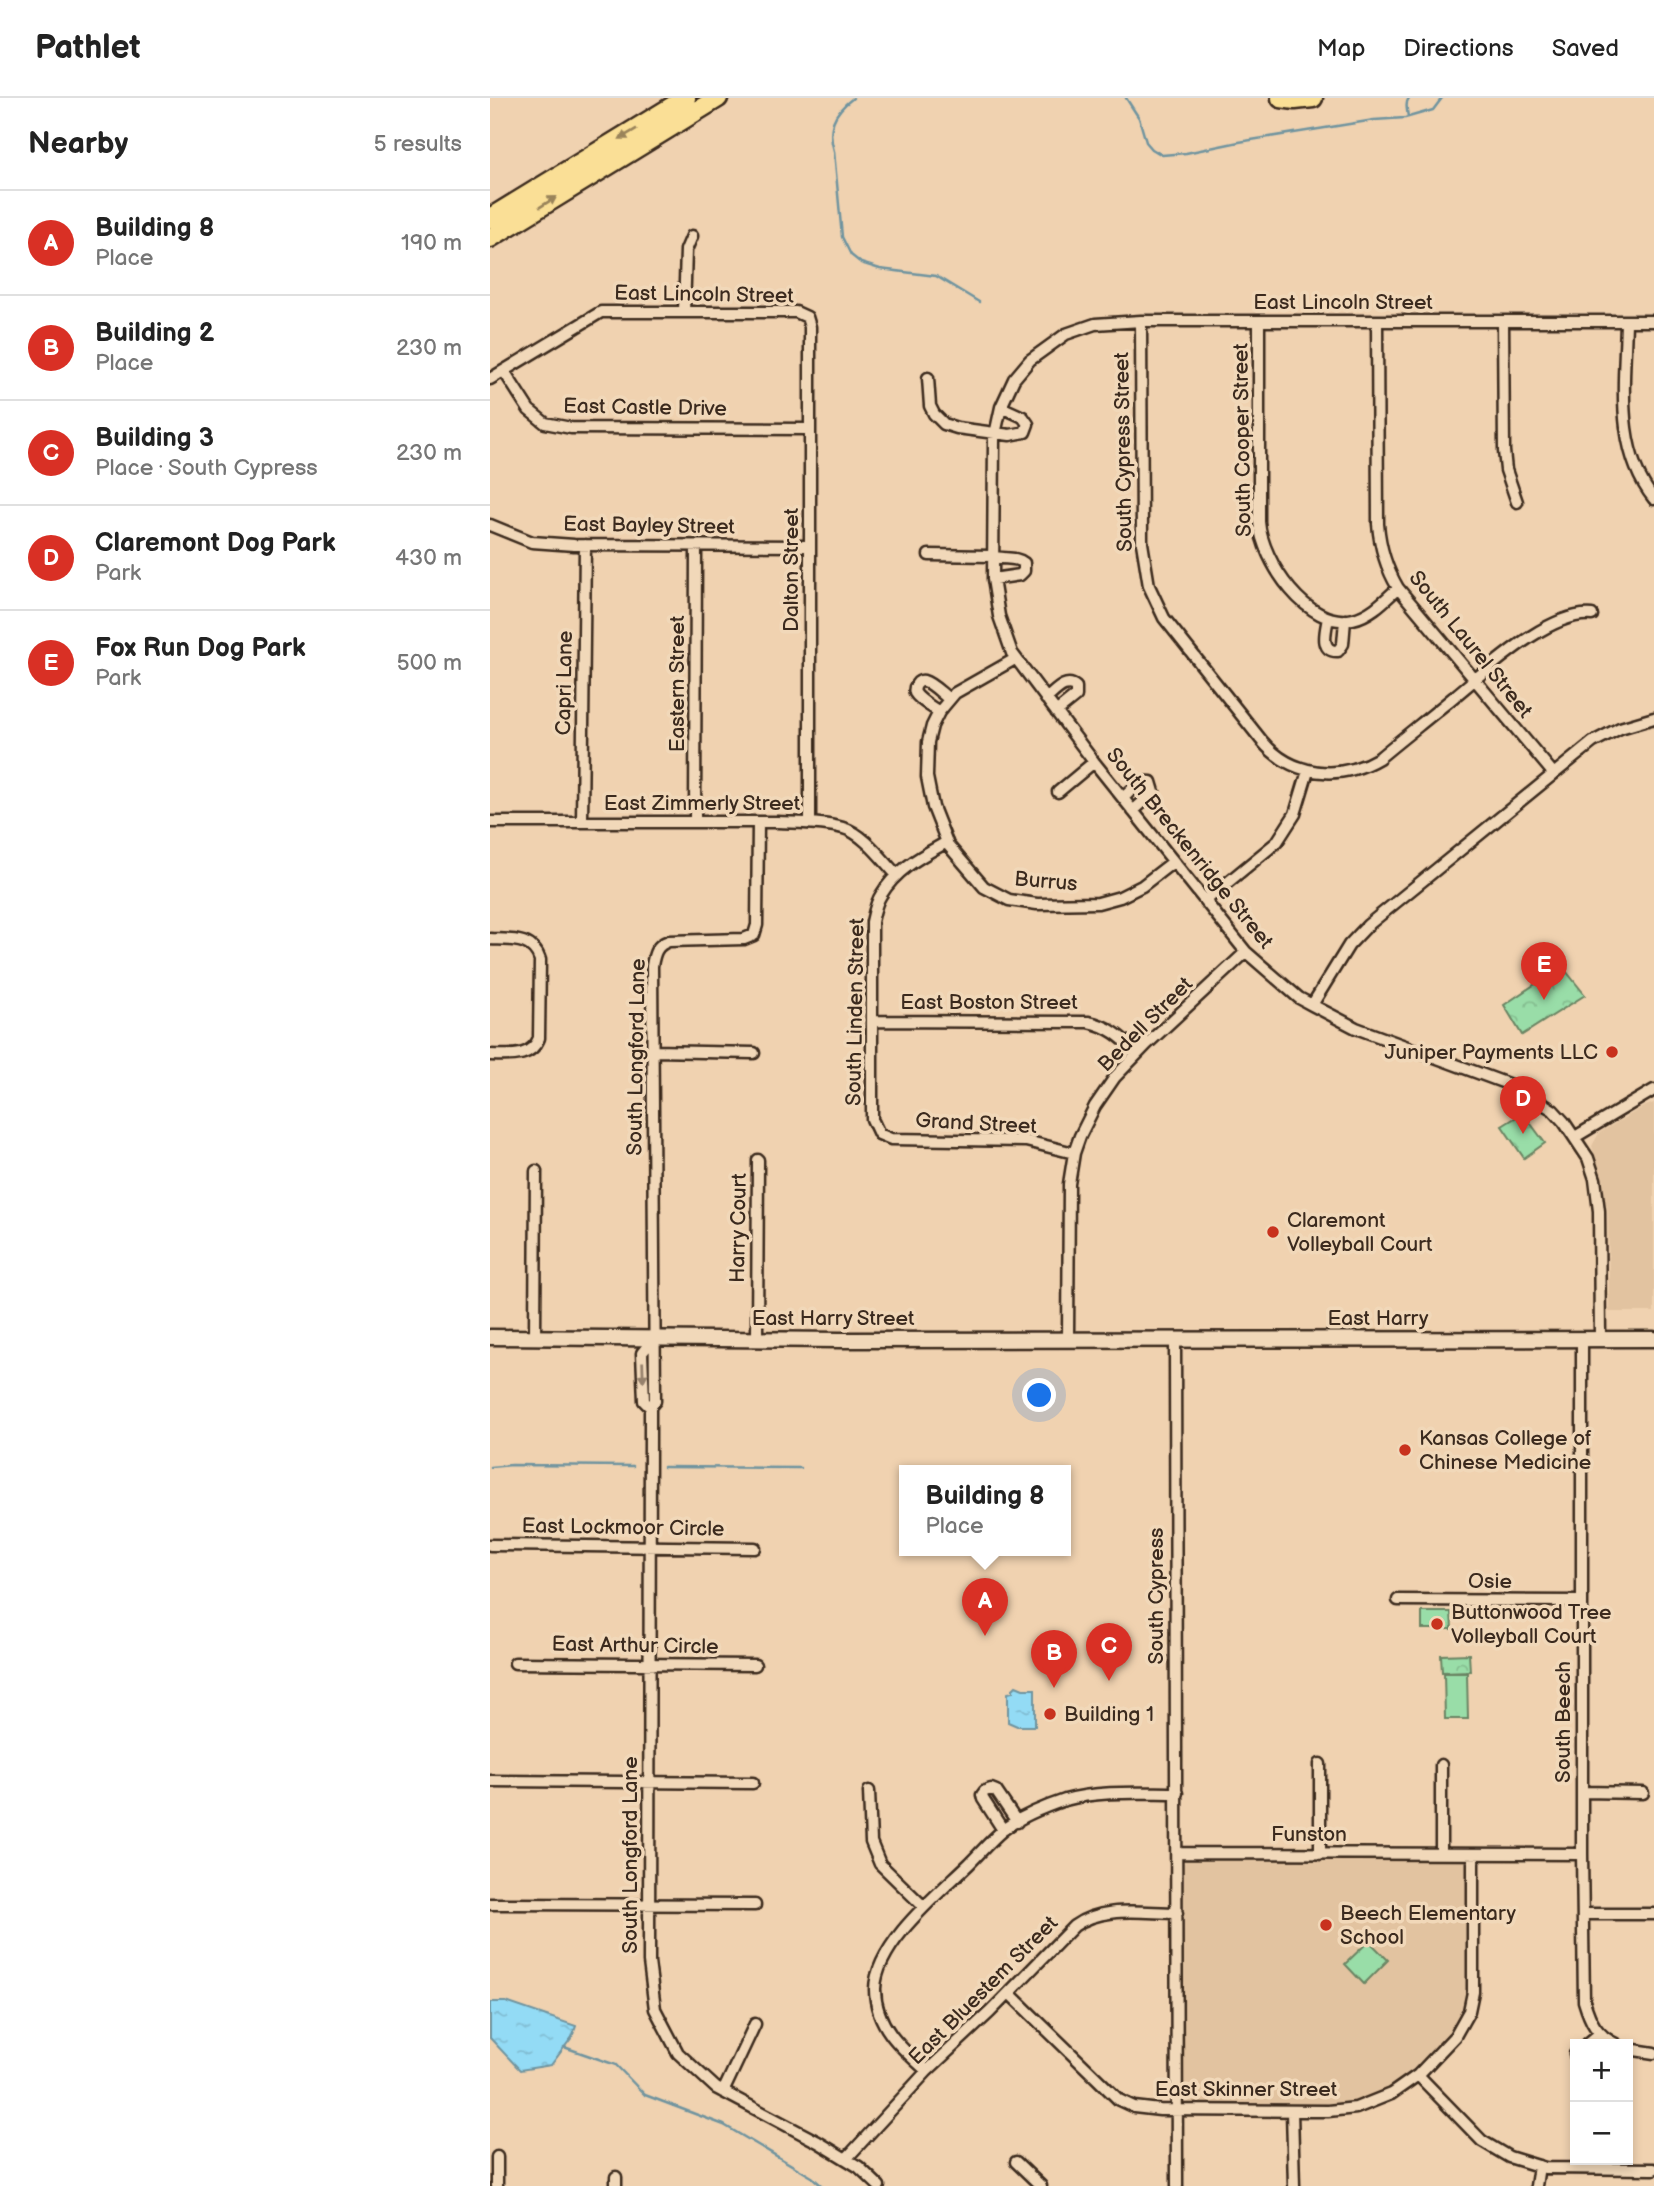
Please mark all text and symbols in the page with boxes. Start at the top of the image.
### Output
text: Pathlet [35,28,140,68]
text: Map [1317,34,1365,63]
text: Directions [1403,34,1514,63]
text: Saved [1552,34,1619,63]
text: Nearby [28,126,128,162]
one-way arrow [618,127,637,140]
text: 5 results [374,130,462,158]
one-way arrow [539,196,558,209]
text: Building 8 [95,213,214,244]
text: A [44,229,58,257]
text: 190 m [401,229,462,257]
text: Place [95,244,153,272]
street label: East Lincoln Street [614,280,795,309]
street label: East Lincoln Street [1253,290,1433,315]
text: Building 2 [95,318,214,349]
text: B [43,334,59,362]
text: 230 m [396,334,462,362]
street label: South Cooper Street [1228,342,1257,537]
text: Place [95,349,153,377]
street label: South Cypress Street [1109,351,1138,552]
street label: East Castle Drive [563,394,727,421]
text: Building 3 [95,423,214,454]
text: C [43,439,59,467]
text: 230 m [396,439,462,467]
text: Place · South Cypress [95,454,318,482]
street label: Dalton Street [779,507,804,632]
street label: East Bayley Street [563,512,736,540]
text: Claremont Dog Park [95,528,336,559]
text: D [43,544,59,572]
text: 430 m [395,544,462,572]
text: Park [95,559,141,587]
street label: South Laurel Street [1404,566,1538,723]
street label: Eastern Street [665,615,690,752]
street label: Capri Lane [551,630,578,736]
text: Fox Run Dog Park [95,633,306,664]
text: E [44,649,58,677]
text: 500 m [397,649,462,677]
text: Park [95,664,141,692]
street label: South Breckenridge Street [1101,743,1279,954]
street label: East Zimmerly Street [604,791,801,816]
street label: Burrus [1013,866,1079,897]
street label: South Linden Street [841,917,870,1106]
pin: E [1521,942,1567,1000]
street label: South Longford Lane [622,958,651,1156]
street label: Bedell Street [1093,971,1198,1077]
street label: East Boston Street [900,990,1078,1015]
place label: Juniper Payments LLC [1385,1040,1598,1065]
marker: Juniper Payments LLC [1604,1044,1620,1060]
pin: D [1500,1076,1546,1134]
street label: Grand Street [915,1108,1038,1139]
street label: Harry Court [725,1172,752,1283]
place label: Claremont Volleyball Court [1287,1208,1433,1257]
marker: Claremont Volleyball Court [1265,1224,1281,1240]
street label: East Harry Street [752,1306,915,1331]
street label: East Harry [1327,1306,1429,1331]
one-way arrow [638,1361,649,1383]
your location [1022,1378,1056,1412]
place label: Kansas College of Chinese Medicine [1419,1426,1592,1475]
marker: Kansas College of Chinese Medicine [1397,1442,1413,1458]
popup [899,1465,1071,1556]
text: Building 8 [925,1481,1045,1512]
text: Place [925,1512,984,1540]
street label: East Lockmoor Circle [521,1513,725,1542]
street label: South Cypress [1144,1528,1169,1664]
street label: Osie [1468,1569,1512,1594]
pin: A [962,1578,1008,1636]
place label: Buttonwood Tree Volleyball Court [1451,1600,1611,1649]
marker: Buttonwood Tree Volleyball Court [1429,1616,1445,1632]
pin: C [1086,1623,1132,1681]
pin: B [1031,1630,1077,1688]
street label: East Arthur Circle [551,1632,719,1659]
street label: South Beech [1551,1661,1576,1783]
place label: Building 1 [1064,1702,1154,1727]
marker: Building 1 [1042,1706,1058,1722]
street label: South Longford Lane [618,1756,643,1954]
street label: Funston [1271,1822,1347,1847]
place label: Beech Elementary School [1340,1901,1517,1950]
street label: East Bluestem Street [904,1910,1063,2070]
marker: Beech Elementary School [1318,1917,1334,1933]
map controls [1570,2039,1633,2165]
button: + [1570,2039,1633,2102]
street label: East Skinner Street [1155,2077,1338,2102]
button: − [1570,2102,1633,2165]

